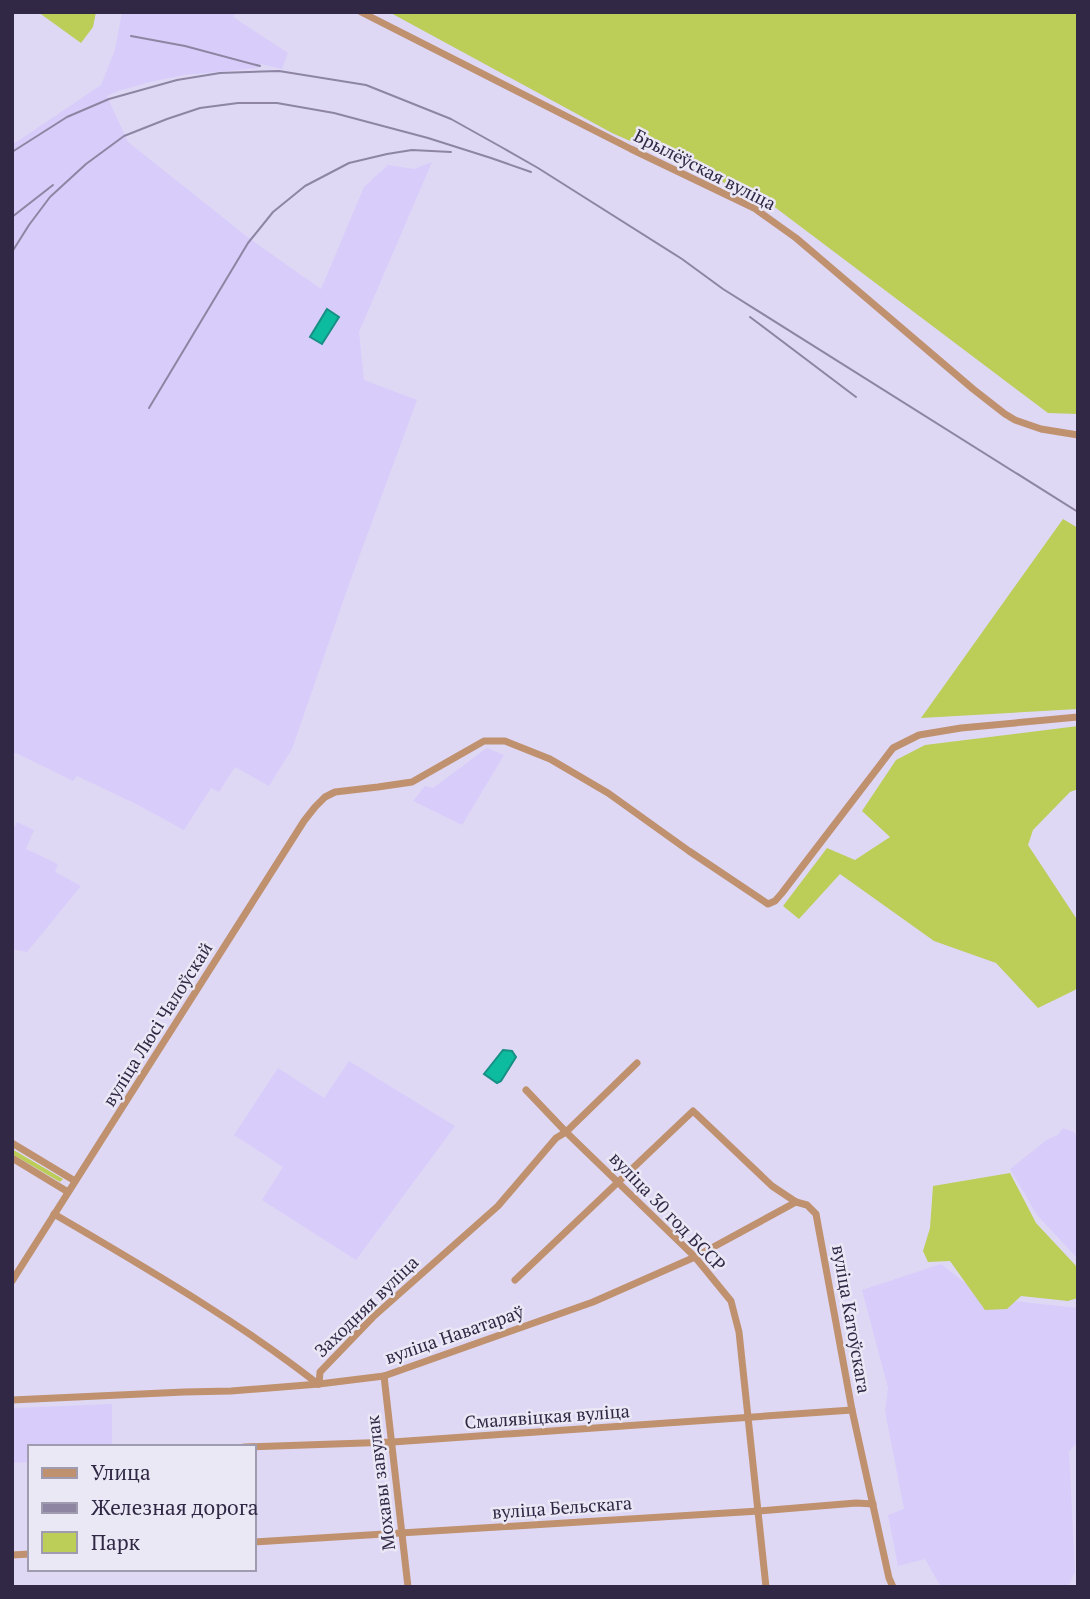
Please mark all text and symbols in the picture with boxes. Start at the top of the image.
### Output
street label: Брылёўская вуліца [630,123,780,215]
street label: вуліца Люсі Чалоўскай [97,937,217,1111]
street label: вуліца 30 год БССР [605,1146,732,1276]
street label: вуліца Катоўскага [827,1243,877,1395]
street label: Заходняя вуліца [309,1250,423,1362]
street label: вуліца Наватараў [382,1299,527,1369]
street label: Смалявіцкая вуліца [464,1398,630,1434]
street label: Мохавы завулак [360,1414,400,1552]
legend [28,1445,256,1571]
text: Улица [91,1458,151,1486]
street label: вуліца Бельскага [491,1490,633,1524]
text: Железная дорога [91,1493,259,1521]
text: Парк [91,1528,141,1556]

